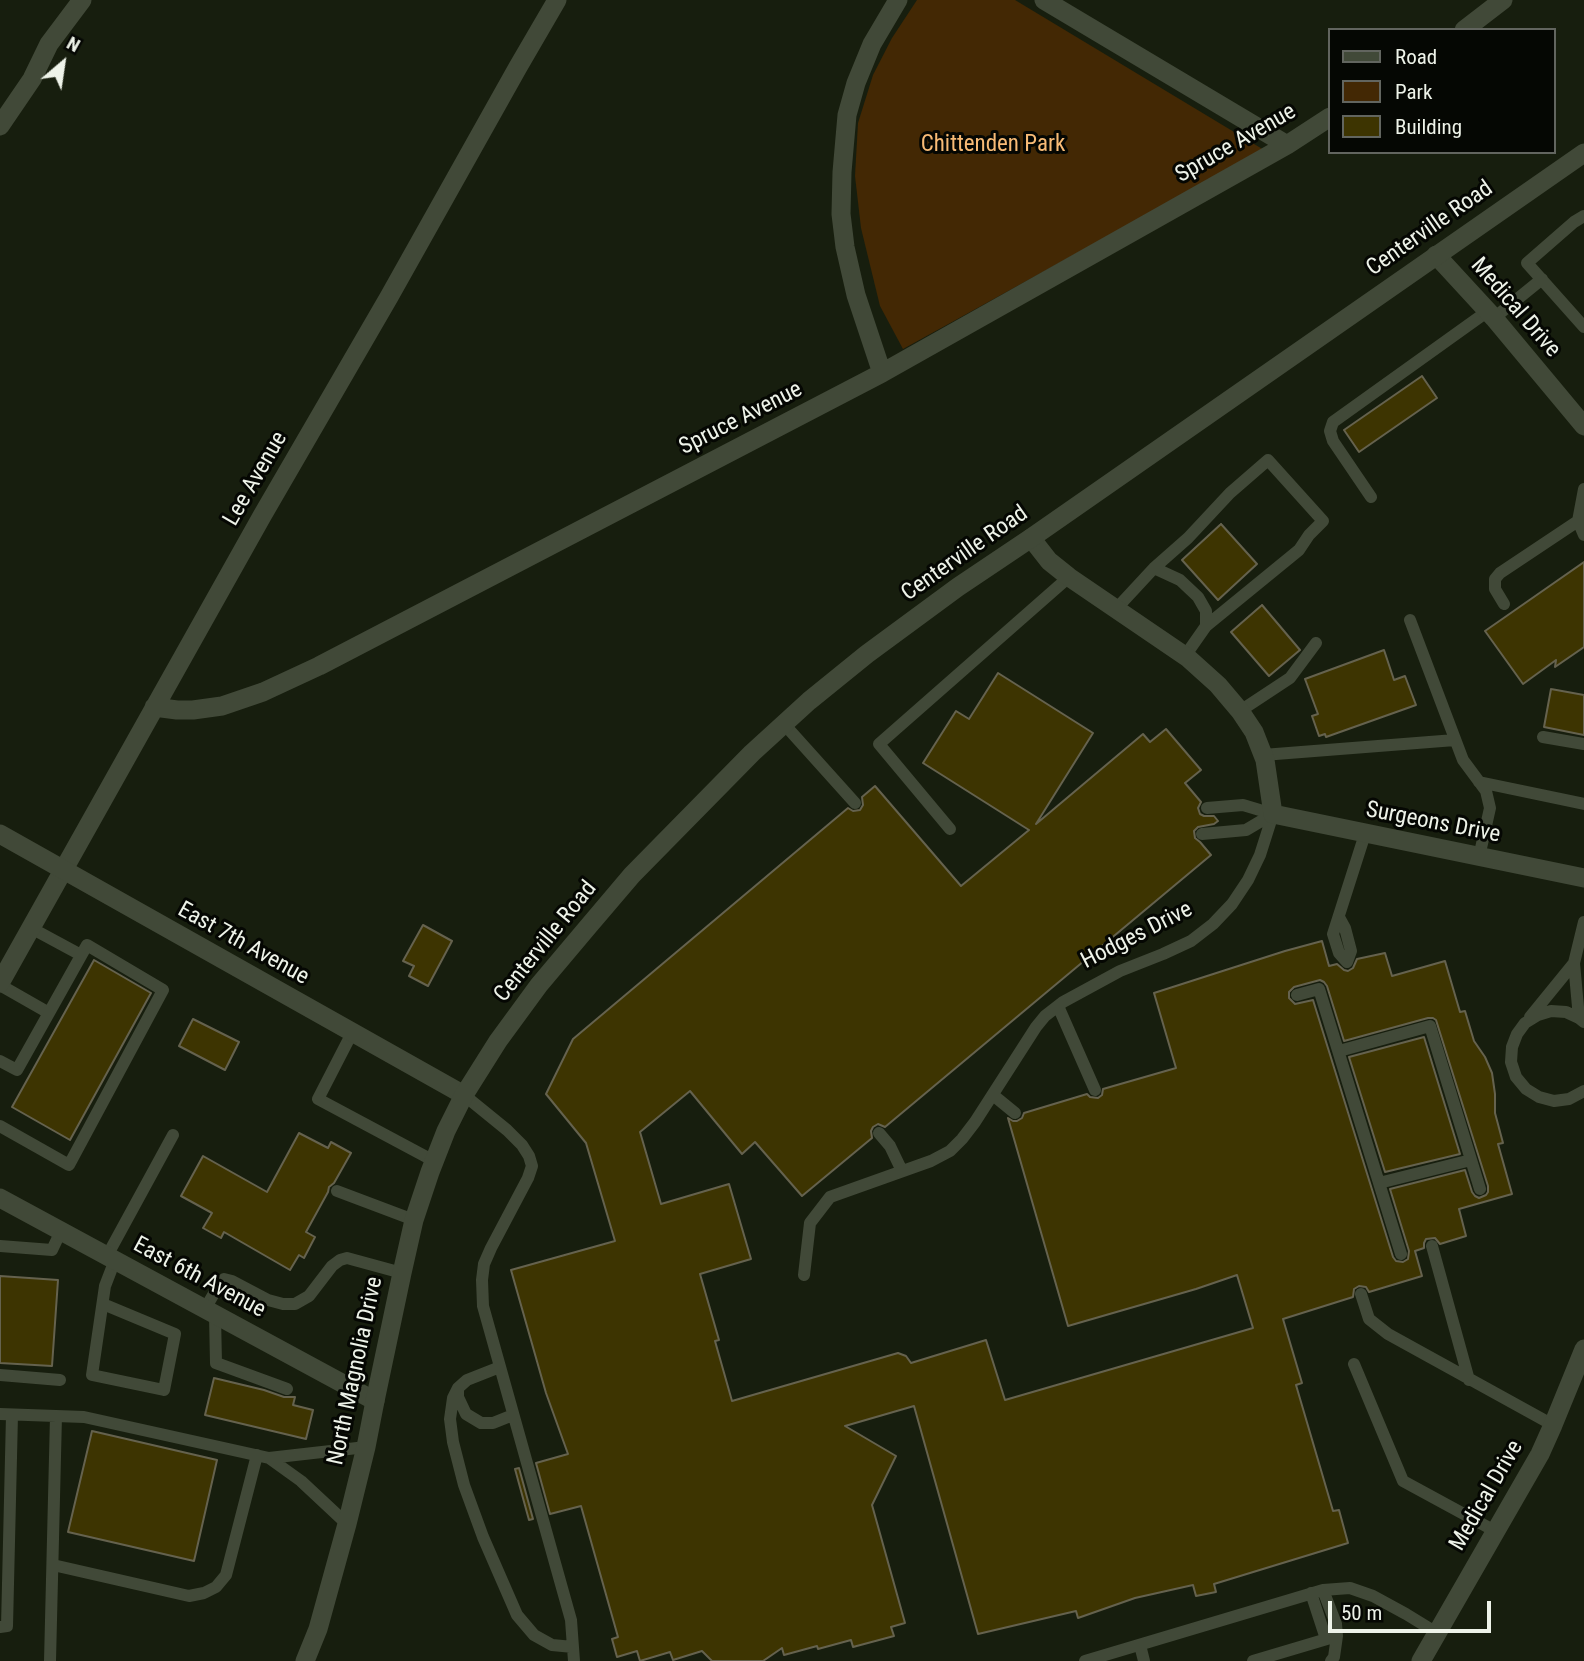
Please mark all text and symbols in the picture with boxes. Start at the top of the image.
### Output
north arrow [28,28,98,98]
legend [1328,28,1556,154]
text: N [63,31,84,57]
text: Road [1395,45,1437,69]
text: Park [1395,80,1432,104]
street label: Spruce Avenue [1171,98,1301,190]
text: Building [1395,115,1462,139]
park label: Chittenden Park [921,131,1065,159]
street label: Centerville Road [1362,175,1498,283]
street label: Medical Drive [1464,253,1566,363]
street label: Spruce Avenue [675,376,807,462]
street label: Lee Avenue [218,427,294,531]
street label: Centerville Road [897,500,1033,608]
street label: Surgeons Drive [1363,796,1503,850]
street label: Centerville Road [489,876,603,1008]
street label: Hodges Drive [1077,896,1197,976]
street label: East 7th Avenue [173,897,313,991]
street label: East 6th Avenue [128,1232,270,1324]
street label: North Magnolia Drive [323,1274,389,1468]
street label: Medical Drive [1444,1436,1530,1556]
scale bar [1332,1588,1495,1632]
text: 50 m [1341,1601,1382,1625]

